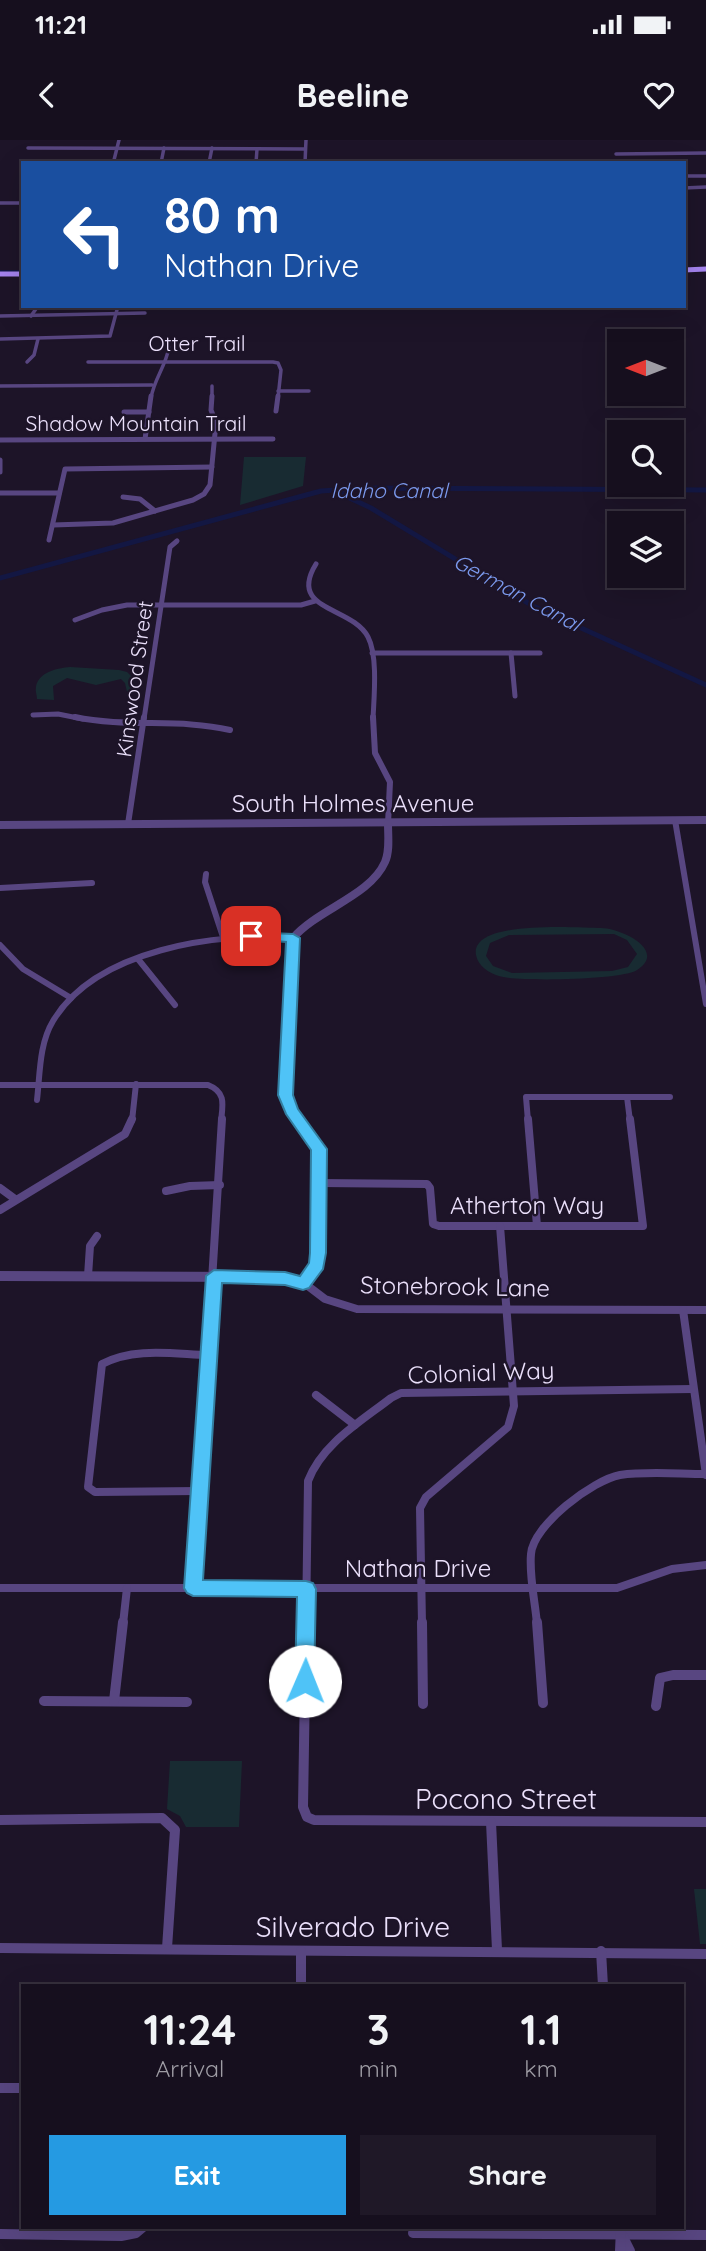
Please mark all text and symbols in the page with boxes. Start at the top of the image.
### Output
text: 11:21 [35,8,87,41]
text: Beeline [297,75,409,115]
icon: back [28,76,66,114]
icon: heart [640,76,678,114]
text: 80 m [164,184,280,245]
icon: left [49,189,140,280]
text: Nathan Drive [164,245,359,285]
north arrow [607,329,684,406]
map controls [607,329,684,588]
street label: Otter Trail [148,330,246,356]
street label: Shadow Mountain Trail [25,410,247,436]
button: search [607,420,684,497]
water label: Idaho Canal [330,477,450,503]
button: layers [607,511,684,588]
water label: German Canal [449,548,587,638]
street label: Kinswood Street [110,599,158,759]
street label: South Holmes Avenue [232,788,474,818]
pin [221,906,281,966]
icon: arrive [232,917,270,955]
street label: Atherton Way [450,1190,604,1220]
street label: Stonebrook Lane [360,1269,550,1303]
street label: Colonial Way [407,1354,555,1390]
street label: Nathan Drive [345,1553,491,1583]
position arrow [268,1644,342,1718]
street label: Pocono Street [415,1781,597,1816]
street label: Silverado Drive [256,1909,450,1944]
text: 11:24 [144,2003,236,2056]
text: 3 [367,2003,390,2056]
text: 1.1 [520,2003,562,2056]
text: Arrival [155,2054,224,2083]
text: min [359,2054,398,2083]
text: km [524,2054,558,2083]
button: Exit [49,2135,346,2215]
button: Share [360,2135,656,2215]

